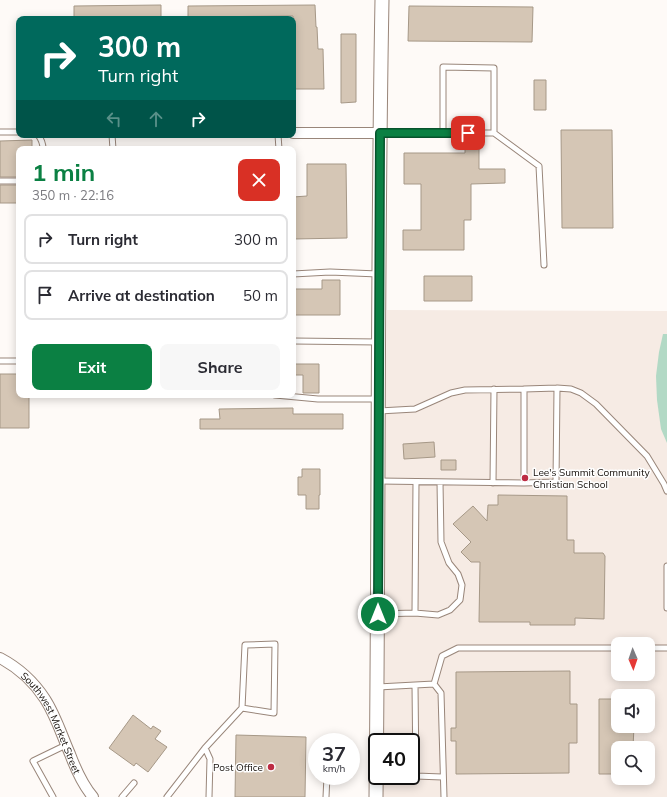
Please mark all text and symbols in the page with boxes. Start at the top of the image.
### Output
text: 300 m [98,29,181,64]
icon: right [32,32,84,84]
text: Turn right [98,64,178,87]
icon: left [103,108,125,130]
icon: ahead [145,108,167,130]
icon: right [187,108,209,130]
pin [451,116,485,150]
icon: arrive [457,122,479,144]
text: 1 min [32,157,95,187]
button: close [238,159,280,201]
text: 350 m · 22:16 [32,187,114,203]
icon: right [34,228,56,250]
text: Turn right [68,230,138,249]
text: 300 m [234,230,278,249]
icon: arrive [34,284,56,306]
text: Arrive at destination [68,286,215,305]
text: 50 m [243,286,278,305]
button: Exit [32,344,152,390]
button: Share [160,344,280,390]
place label: Lee's Summit Community Christian School [533,466,650,491]
marker: Lee's Summit Community Christian School [520,473,530,483]
position arrow [357,593,399,635]
north arrow [611,637,655,681]
map controls [611,637,655,785]
street label: Southwest Market Street [18,669,83,776]
button: sound [611,689,655,733]
speed limit sign: 40 [368,733,420,785]
text: 37 [322,741,346,766]
button: search [611,741,655,785]
place label: Post Office [213,761,263,774]
marker: Post Office [266,762,276,772]
text: km/h [323,762,345,775]

